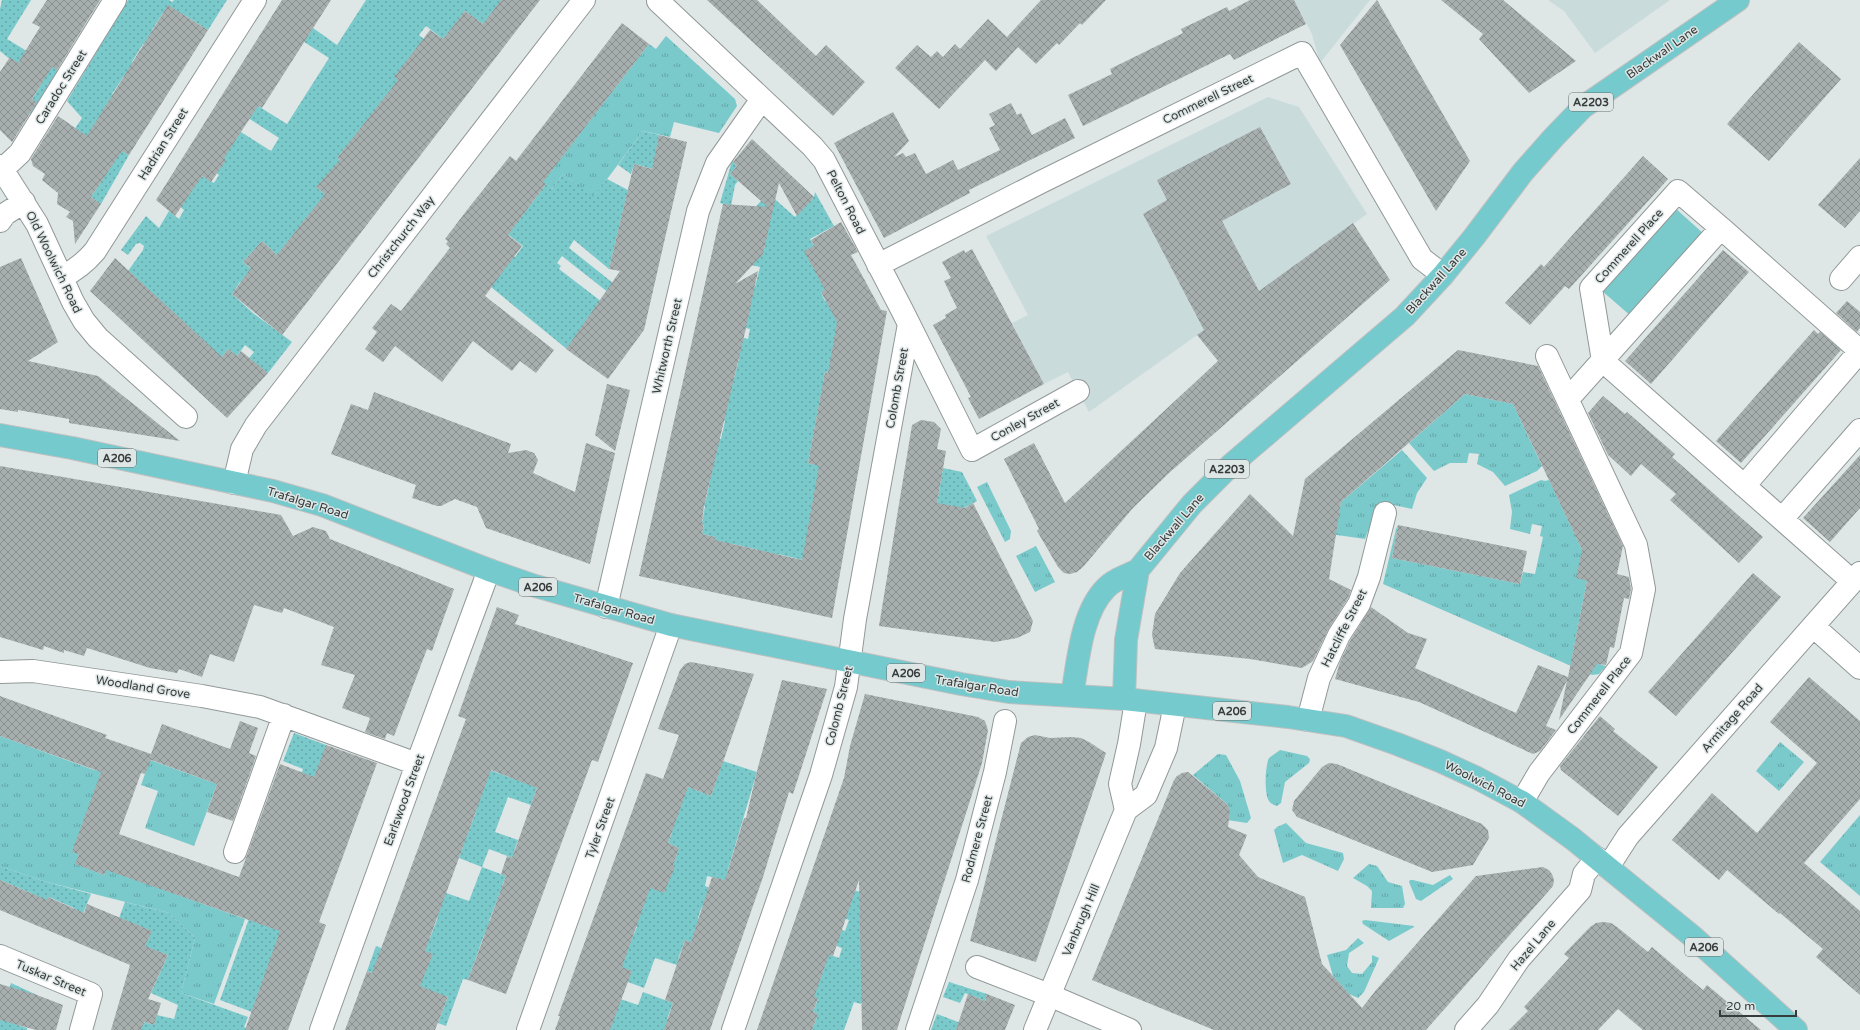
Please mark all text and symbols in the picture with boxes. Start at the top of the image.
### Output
street label: Blackwall Lane [1624,22,1701,82]
street label: Caradoc Street [33,47,90,127]
street label: Commerell Street [1160,71,1256,127]
road number: A2203 [1569,93,1613,111]
street label: Hadrian Street [135,105,191,183]
street label: Pelton Road [824,168,868,236]
street label: Christchurch Way [365,193,438,281]
street label: Commerell Place [1592,206,1666,286]
street label: Old Woolwich Road [23,209,85,315]
street label: Blackwall Lane [1403,245,1469,317]
street label: Whitworth Street [649,296,685,395]
street label: Colomb Street [883,346,911,429]
street label: Conley Street [988,395,1062,445]
road number: A206 [98,449,136,467]
road number: A2203 [1205,460,1249,478]
street label: Trafalgar Road [266,484,350,522]
street label: Blackwall Lane [1141,491,1207,563]
road number: A206 [519,578,557,596]
street label: Hatcliffe Street [1318,586,1370,669]
street label: Trafalgar Road [572,591,656,627]
street label: Commerell Place [1564,653,1634,737]
street label: Colomb Street [822,664,856,747]
road number: A206 [887,664,925,682]
street label: Woodland Grove [95,673,191,701]
street label: Trafalgar Road [934,673,1020,699]
street label: Armitage Road [1698,681,1766,755]
road number: A206 [1213,702,1251,720]
street label: Earlswood Street [381,752,427,848]
street label: Woolwich Road [1442,758,1528,810]
street label: Rodmere Street [959,793,995,884]
street label: Tyler Street [582,795,618,861]
street label: Vanbrugh Hill [1059,882,1103,958]
street label: Hazel Lane [1508,916,1559,973]
road number: A206 [1685,938,1723,956]
street label: Tuskar Street [14,957,89,999]
scale bar [1720,992,1796,1018]
text: 20 m [1726,999,1755,1013]

